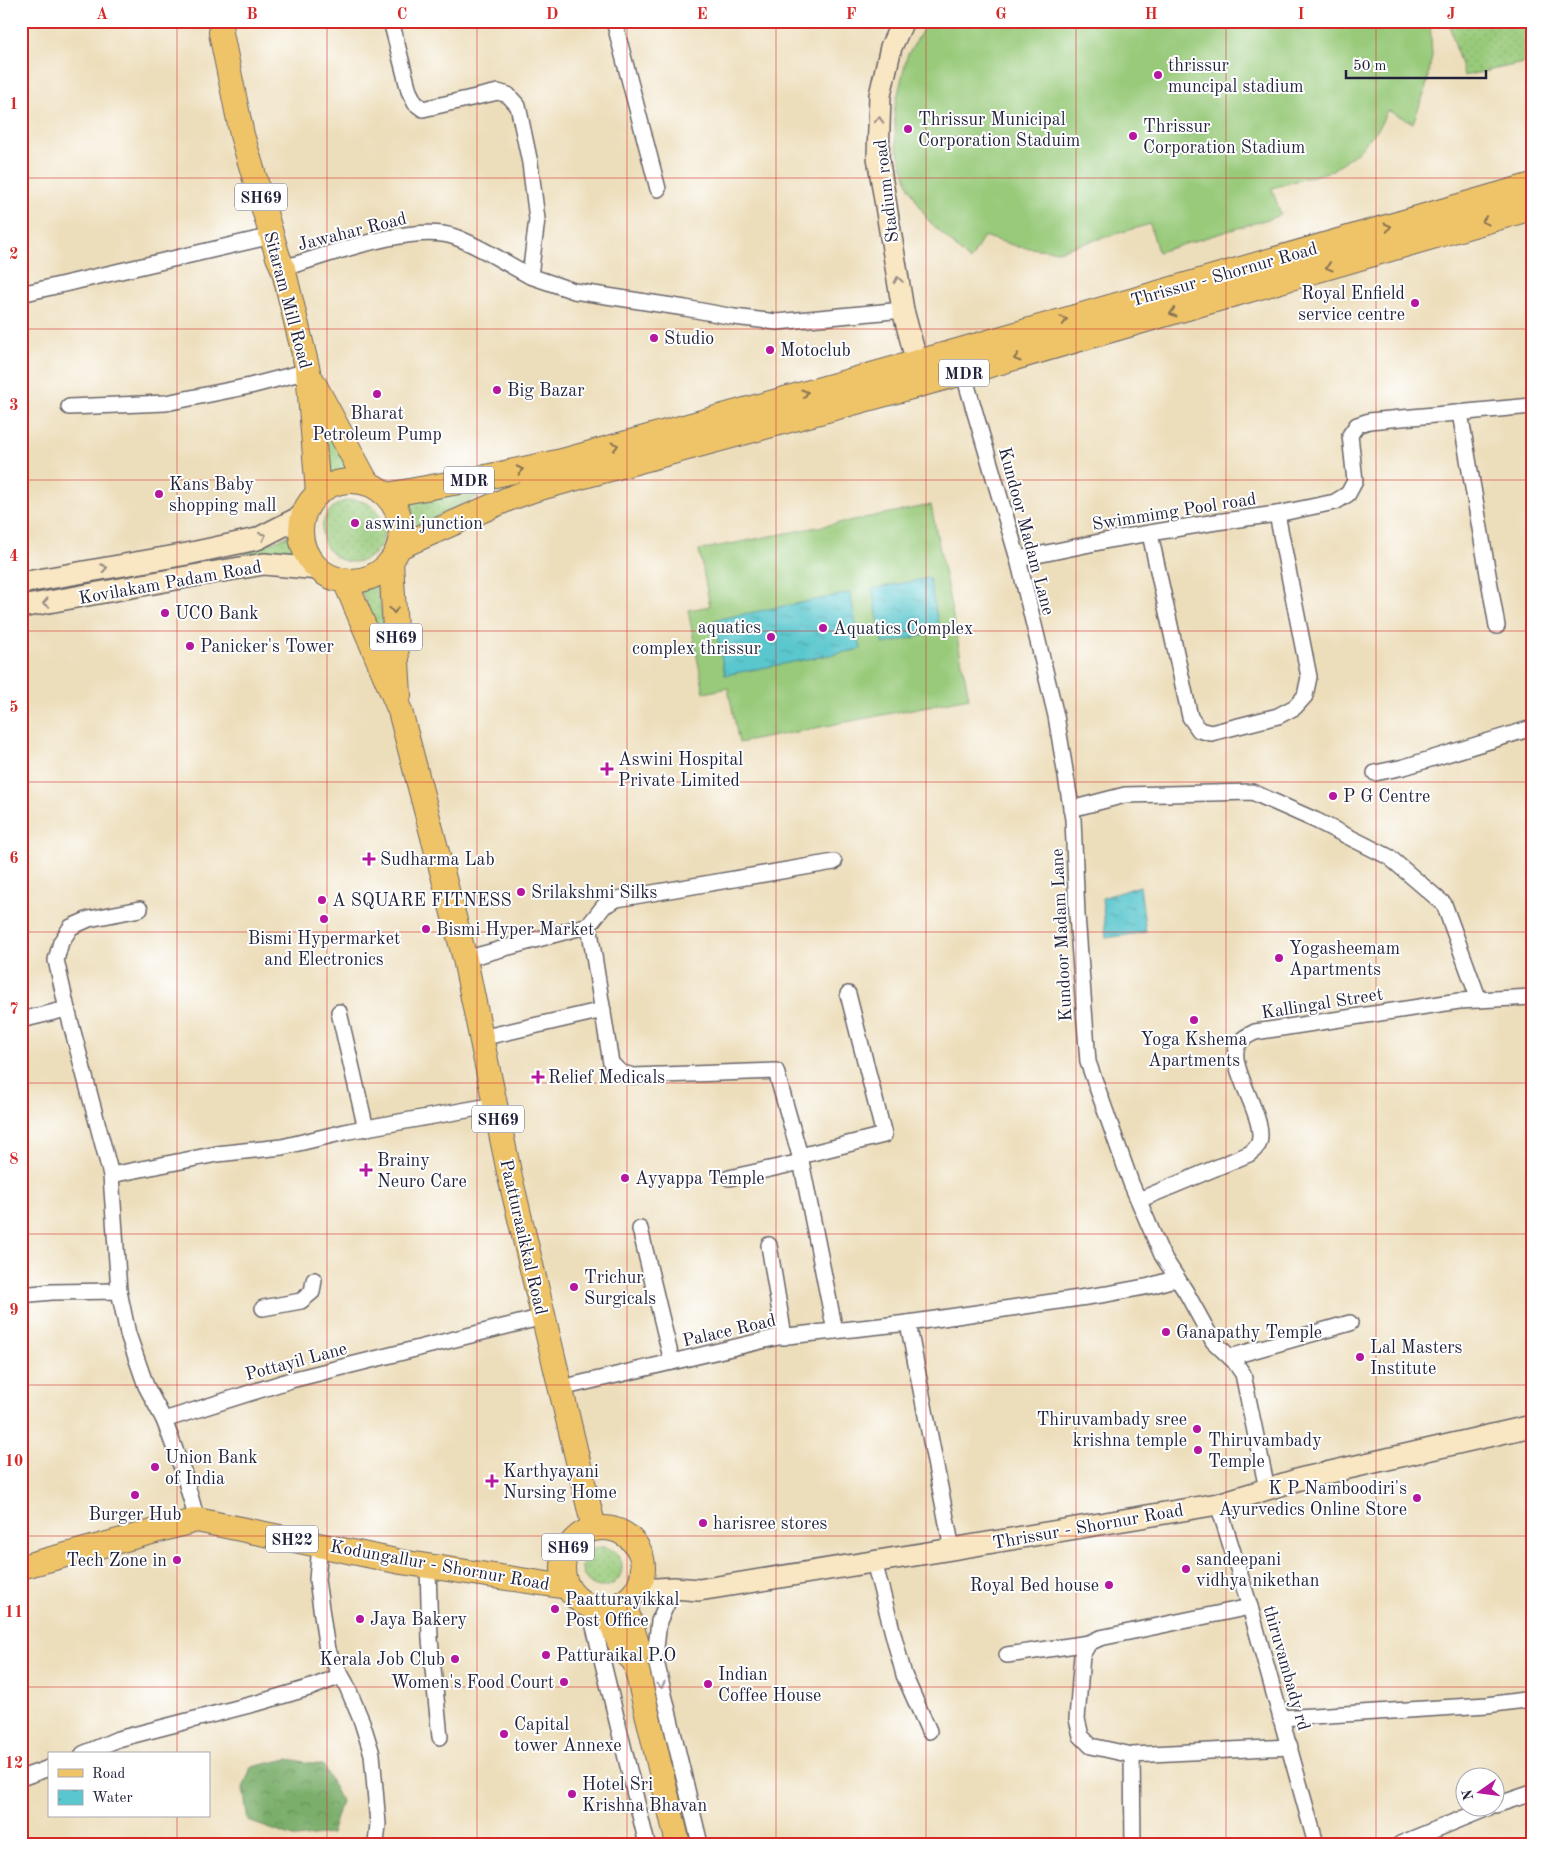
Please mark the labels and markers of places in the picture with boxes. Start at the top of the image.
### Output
place label: thrissur muncipal stadium [1168,57,1304,96]
marker: thrissur muncipal stadium [1152,69,1164,81]
place label: Thrissur Municipal Corporation Staduim [918,111,1080,150]
place label: Thrissur Corporation Stadium [1143,118,1305,157]
marker: Thrissur Municipal Corporation Staduim [902,123,914,135]
marker: Thrissur Corporation Stadium [1127,130,1139,142]
place label: Royal Enfield service centre [1298,285,1405,324]
marker: Royal Enfield service centre [1409,297,1421,309]
place label: Studio [664,330,714,348]
marker: Studio [648,332,660,344]
place label: Motoclub [780,342,851,360]
marker: Motoclub [764,344,776,356]
place label: Big Bazar [507,382,585,400]
marker: Big Bazar [491,384,503,396]
marker: Bharat Petroleum Pump [371,388,383,400]
place label: Bharat Petroleum Pump [312,405,442,444]
place label: Kans Baby shopping mall [169,476,277,515]
marker: Kans Baby shopping mall [153,488,165,500]
place label: aswini junction [365,515,483,533]
marker: aswini junction [349,517,361,529]
place label: UCO Bank [175,605,259,623]
marker: UCO Bank [159,607,171,619]
place label: aquatics complex thrissur [632,619,762,658]
place label: Aquatics Complex [833,620,973,638]
marker: Aquatics Complex [817,622,829,634]
marker: aquatics complex thrissur [765,631,777,643]
place label: Panicker's Tower [200,638,335,656]
marker: Panicker's Tower [184,640,196,652]
place label: Aswini Hospital Private Limited [618,751,743,790]
marker: Aswini Hospital Private Limited [600,762,614,776]
place label: P G Centre [1343,788,1430,806]
marker: P G Centre [1327,790,1339,802]
place label: Sudharma Lab [380,851,495,869]
marker: Sudharma Lab [362,852,376,866]
place label: Srilakshmi Silks [531,884,658,902]
marker: Srilakshmi Silks [515,886,527,898]
place label: A SQUARE FITNESS [332,892,512,910]
marker: A SQUARE FITNESS [316,894,328,906]
marker: Bismi Hypermarket and Electronics [318,913,330,925]
place label: Bismi Hyper Market [436,921,594,939]
marker: Bismi Hyper Market [420,923,432,935]
place label: Bismi Hypermarket and Electronics [248,930,400,969]
place label: Yogasheemam Apartments [1289,940,1400,979]
marker: Yogasheemam Apartments [1273,952,1285,964]
marker: Yoga Kshema Apartments [1188,1014,1200,1026]
place label: Yoga Kshema Apartments [1140,1031,1248,1070]
place label: Relief Medicals [548,1069,665,1087]
marker: Relief Medicals [532,1071,544,1083]
place label: Brainy Neuro Care [377,1152,467,1191]
marker: Brainy Neuro Care [359,1163,373,1177]
place label: Ayyappa Temple [635,1170,765,1188]
marker: Ayyappa Temple [619,1172,631,1184]
place label: Trichur Surgicals [584,1269,656,1308]
marker: Trichur Surgicals [568,1281,580,1293]
place label: Ganapathy Temple [1176,1324,1322,1342]
marker: Ganapathy Temple [1160,1326,1172,1338]
place label: Lal Masters Institute [1370,1339,1463,1378]
marker: Lal Masters Institute [1354,1351,1366,1363]
place label: Thiruvambady sree krishna temple [1037,1411,1187,1450]
marker: Thiruvambady sree krishna temple [1191,1423,1203,1435]
place label: Thiruvambady Temple [1208,1432,1322,1471]
marker: Thiruvambady Temple [1192,1444,1204,1456]
place label: Union Bank of India [165,1449,258,1488]
marker: Union Bank of India [149,1461,161,1473]
place label: Karthyayani Nursing Home [503,1463,617,1502]
marker: Karthyayani Nursing Home [485,1474,499,1488]
place label: K P Namboodiri's Ayurvedics Online Store [1218,1480,1407,1519]
marker: Burger Hub [129,1489,141,1501]
marker: K P Namboodiri's Ayurvedics Online Store [1411,1492,1423,1504]
place label: Burger Hub [89,1506,181,1524]
place label: harisree stores [713,1515,827,1533]
marker: harisree stores [697,1517,709,1529]
place label: sandeepani vidhya nikethan [1196,1551,1320,1590]
place label: Tech Zone in [66,1552,167,1570]
marker: Tech Zone in [171,1554,183,1566]
marker: sandeepani vidhya nikethan [1180,1563,1192,1575]
place label: Royal Bed house [970,1577,1099,1595]
marker: Royal Bed house [1103,1579,1115,1591]
place label: Paatturayikkal Post Office [565,1591,679,1630]
marker: Paatturayikkal Post Office [549,1603,561,1615]
place label: Jaya Bakery [370,1611,468,1629]
marker: Jaya Bakery [354,1613,366,1625]
place label: Patturaikal P.O [556,1647,676,1665]
marker: Patturaikal P.O [540,1649,552,1661]
place label: Kerala Job Club [319,1651,445,1669]
marker: Kerala Job Club [449,1653,461,1665]
place label: Indian Coffee House [718,1666,821,1705]
place label: Women's Food Court [391,1674,554,1692]
marker: Women's Food Court [558,1676,570,1688]
marker: Indian Coffee House [702,1678,714,1690]
place label: Capital tower Annexe [514,1716,621,1755]
marker: Capital tower Annexe [498,1728,510,1740]
place label: Hotel Sri Krishna Bhavan [582,1776,707,1815]
marker: Hotel Sri Krishna Bhavan [566,1788,578,1800]

